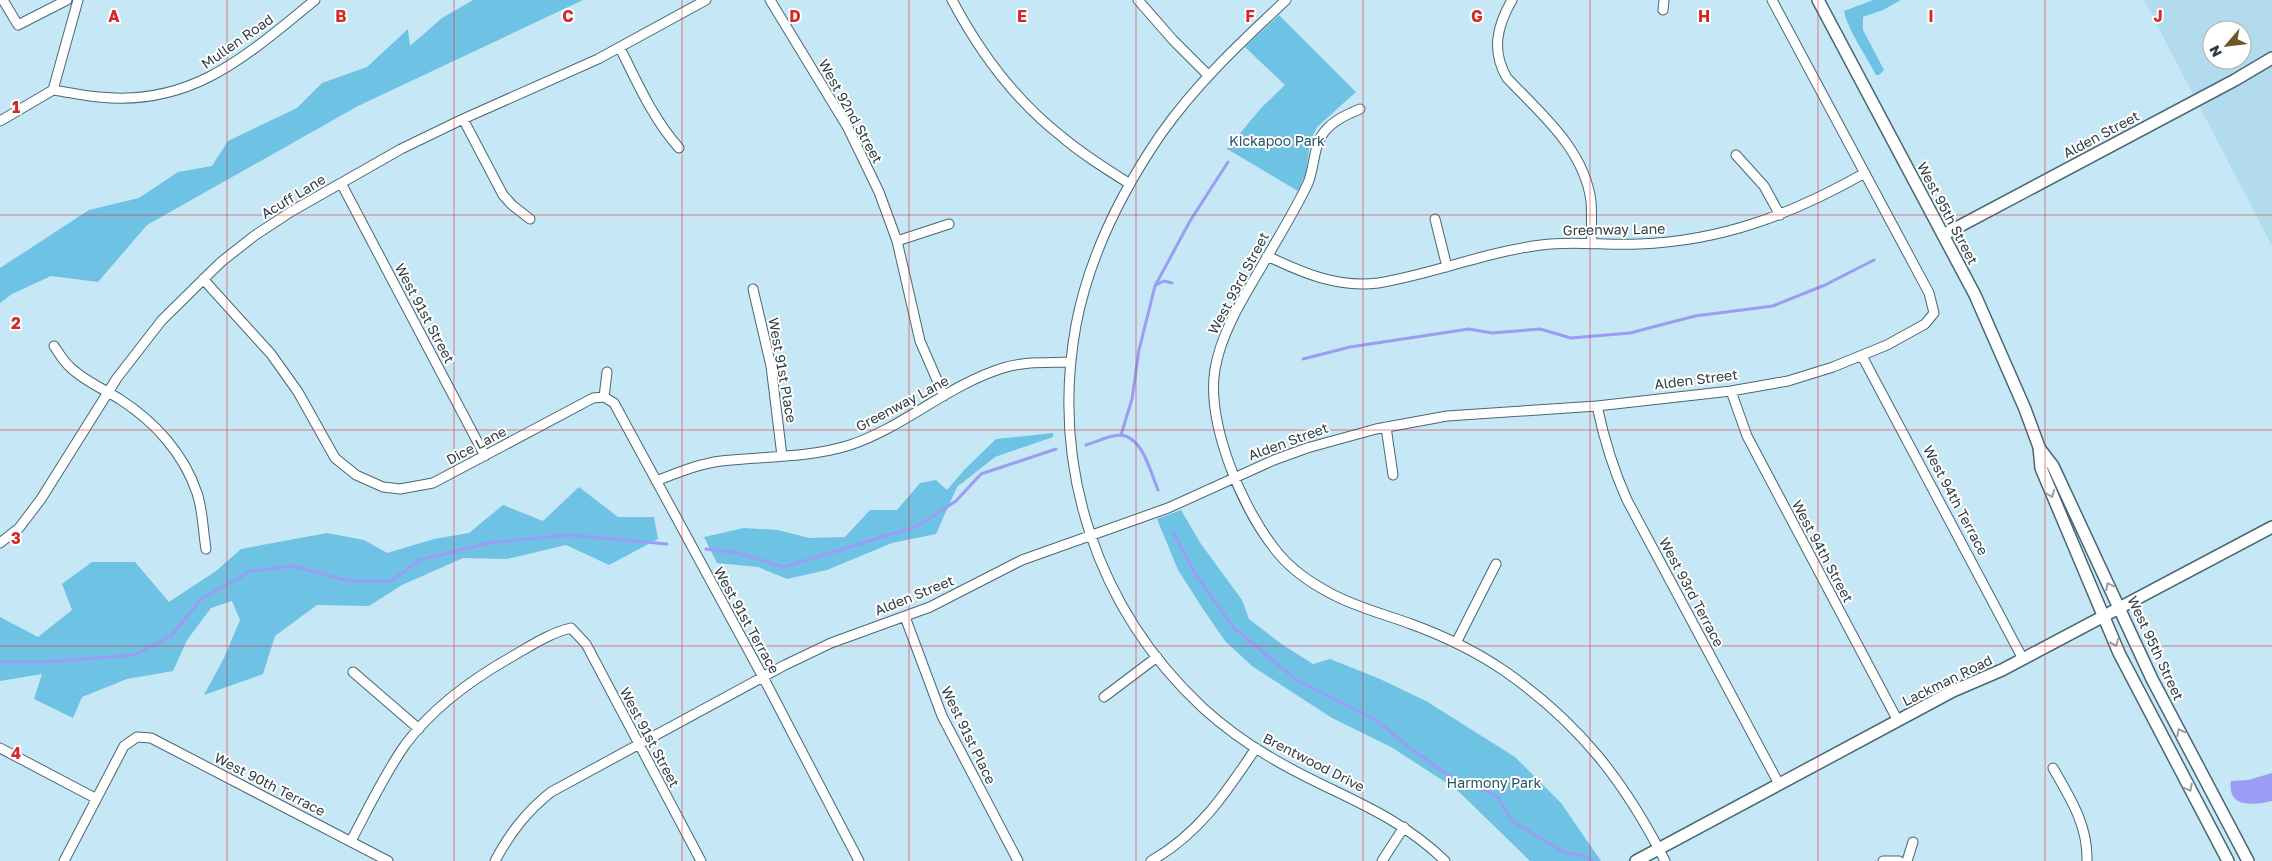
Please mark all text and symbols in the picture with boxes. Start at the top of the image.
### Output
text: A [108,6,120,26]
text: B [335,6,347,26]
text: C [562,6,574,26]
text: D [789,6,801,26]
text: E [1017,6,1027,26]
text: F [1245,6,1255,26]
text: G [1471,6,1483,26]
text: H [1698,6,1710,26]
text: I [1928,6,1934,26]
text: J [2153,6,2163,26]
street label: Mullen Road [198,10,276,72]
north arrow [2202,20,2252,70]
text: N [2205,43,2225,60]
street label: West 92nd Street [815,56,887,166]
text: 1 [12,97,20,117]
street label: Alden Street [2060,107,2142,161]
park label: Kickapoo Park [1229,132,1325,149]
street label: West 95th Street [1914,159,1982,267]
street label: Acuff Lane [258,170,328,222]
street label: Greenway Lane [1563,220,1665,238]
street label: West 93rd Street [1204,229,1272,337]
street label: West 91st Street [391,260,459,366]
text: 2 [11,313,21,333]
street label: West 91st Place [765,316,801,424]
street label: Alden Street [1653,365,1739,393]
street label: Greenway Lane [853,371,951,435]
street label: Alden Street [1246,419,1330,463]
street label: Dice Lane [443,422,509,468]
street label: West 94th Terrace [1920,442,1992,558]
one-way arrow [2045,489,2056,498]
street label: West 94th Street [1789,497,1857,605]
text: 3 [11,528,21,548]
street label: West 93rd Terrace [1656,534,1728,650]
street label: West 91st Terrace [711,564,783,676]
street label: Alden Street [872,571,956,619]
one-way arrow [2105,582,2115,591]
street label: West 95th Street [2124,593,2188,703]
one-way arrow [2109,638,2120,647]
street label: Lackman Road [1899,651,1995,709]
street label: West 91st Place [938,683,1000,787]
street label: West 91st Street [616,684,684,790]
one-way arrow [2176,728,2186,737]
street label: Brentwood Drive [1260,729,1368,795]
text: 4 [11,743,21,763]
street label: West 90th Terrace [212,749,328,819]
park label: Harmony Park [1447,774,1541,791]
one-way arrow [2183,783,2193,792]

